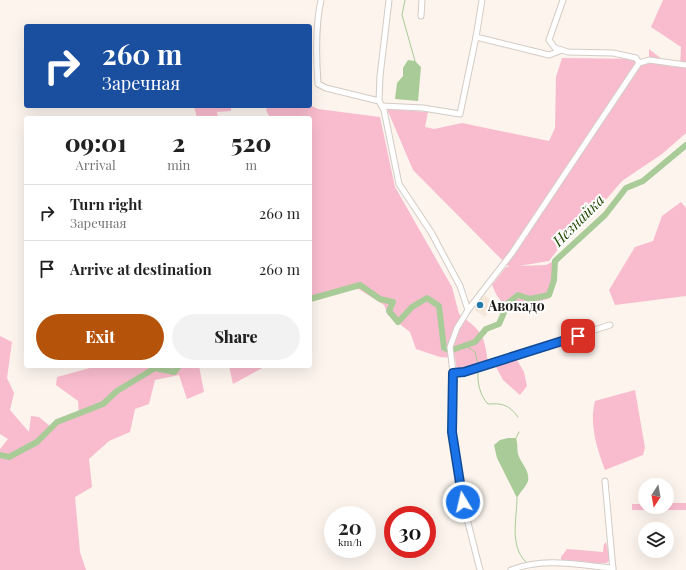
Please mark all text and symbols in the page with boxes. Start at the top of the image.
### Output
text: 260 m [102,35,182,72]
icon: right [36,40,88,92]
text: Заречная [102,71,180,95]
text: 09:01 [65,126,127,158]
text: 2 [172,126,185,158]
text: 520 [231,126,271,158]
text: Arrival [76,156,116,173]
text: min [167,156,190,173]
text: m [245,156,257,173]
water label: Незнайка [547,190,608,251]
text: Turn right [70,194,143,214]
icon: right [36,202,58,224]
text: 260 m [259,203,300,223]
text: Заречная [70,214,126,231]
icon: arrive [36,258,58,280]
text: Arrive at destination [70,259,212,279]
text: 260 m [259,259,300,279]
place label: Авокадо [487,296,545,315]
marker: Авокадо [475,300,485,310]
button: Exit [36,314,164,360]
button: Share [172,314,300,360]
pin [561,319,595,353]
icon: arrive [567,325,589,347]
north arrow [638,478,674,514]
map controls [638,478,674,558]
position arrow [442,481,484,523]
speed limit sign: 30 [384,506,436,558]
text: 20 [338,513,362,540]
button: layers [638,522,674,558]
text: km/h [338,535,362,549]

